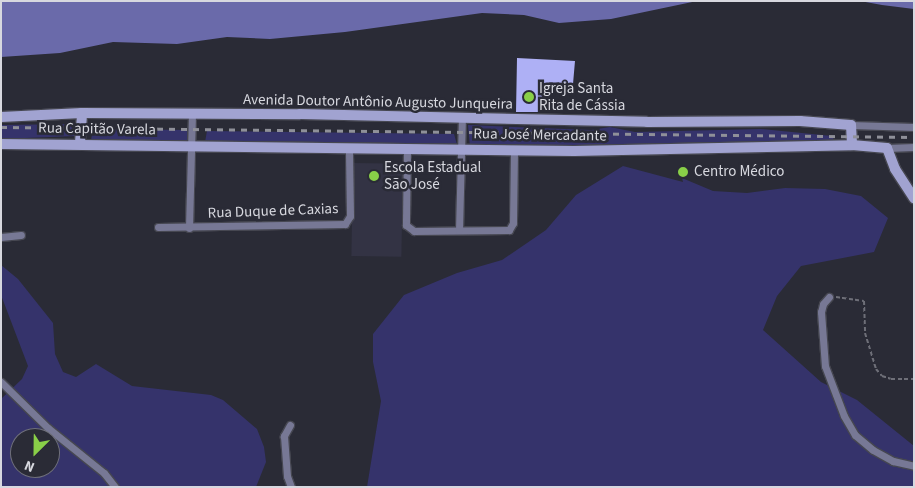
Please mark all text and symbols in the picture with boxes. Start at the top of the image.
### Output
place label: Igreja Santa Rita de Cássia [539,79,625,114]
street label: Avenida Doutor Antônio Augusto Junqueira [243,91,513,113]
marker: Igreja Santa Rita de Cássia [523,91,535,103]
street label: Rua Capitão Varela [38,119,156,139]
street label: Rua José Mercadante [473,125,607,145]
place label: Escola Estadual São José [384,158,481,193]
place label: Centro Médico [694,163,784,181]
marker: Centro Médico [676,165,690,179]
marker: Escola Estadual São José [368,170,380,182]
street label: Rua Duque de Caxias [207,200,339,222]
north arrow [10,428,60,478]
text: N [21,455,38,477]

